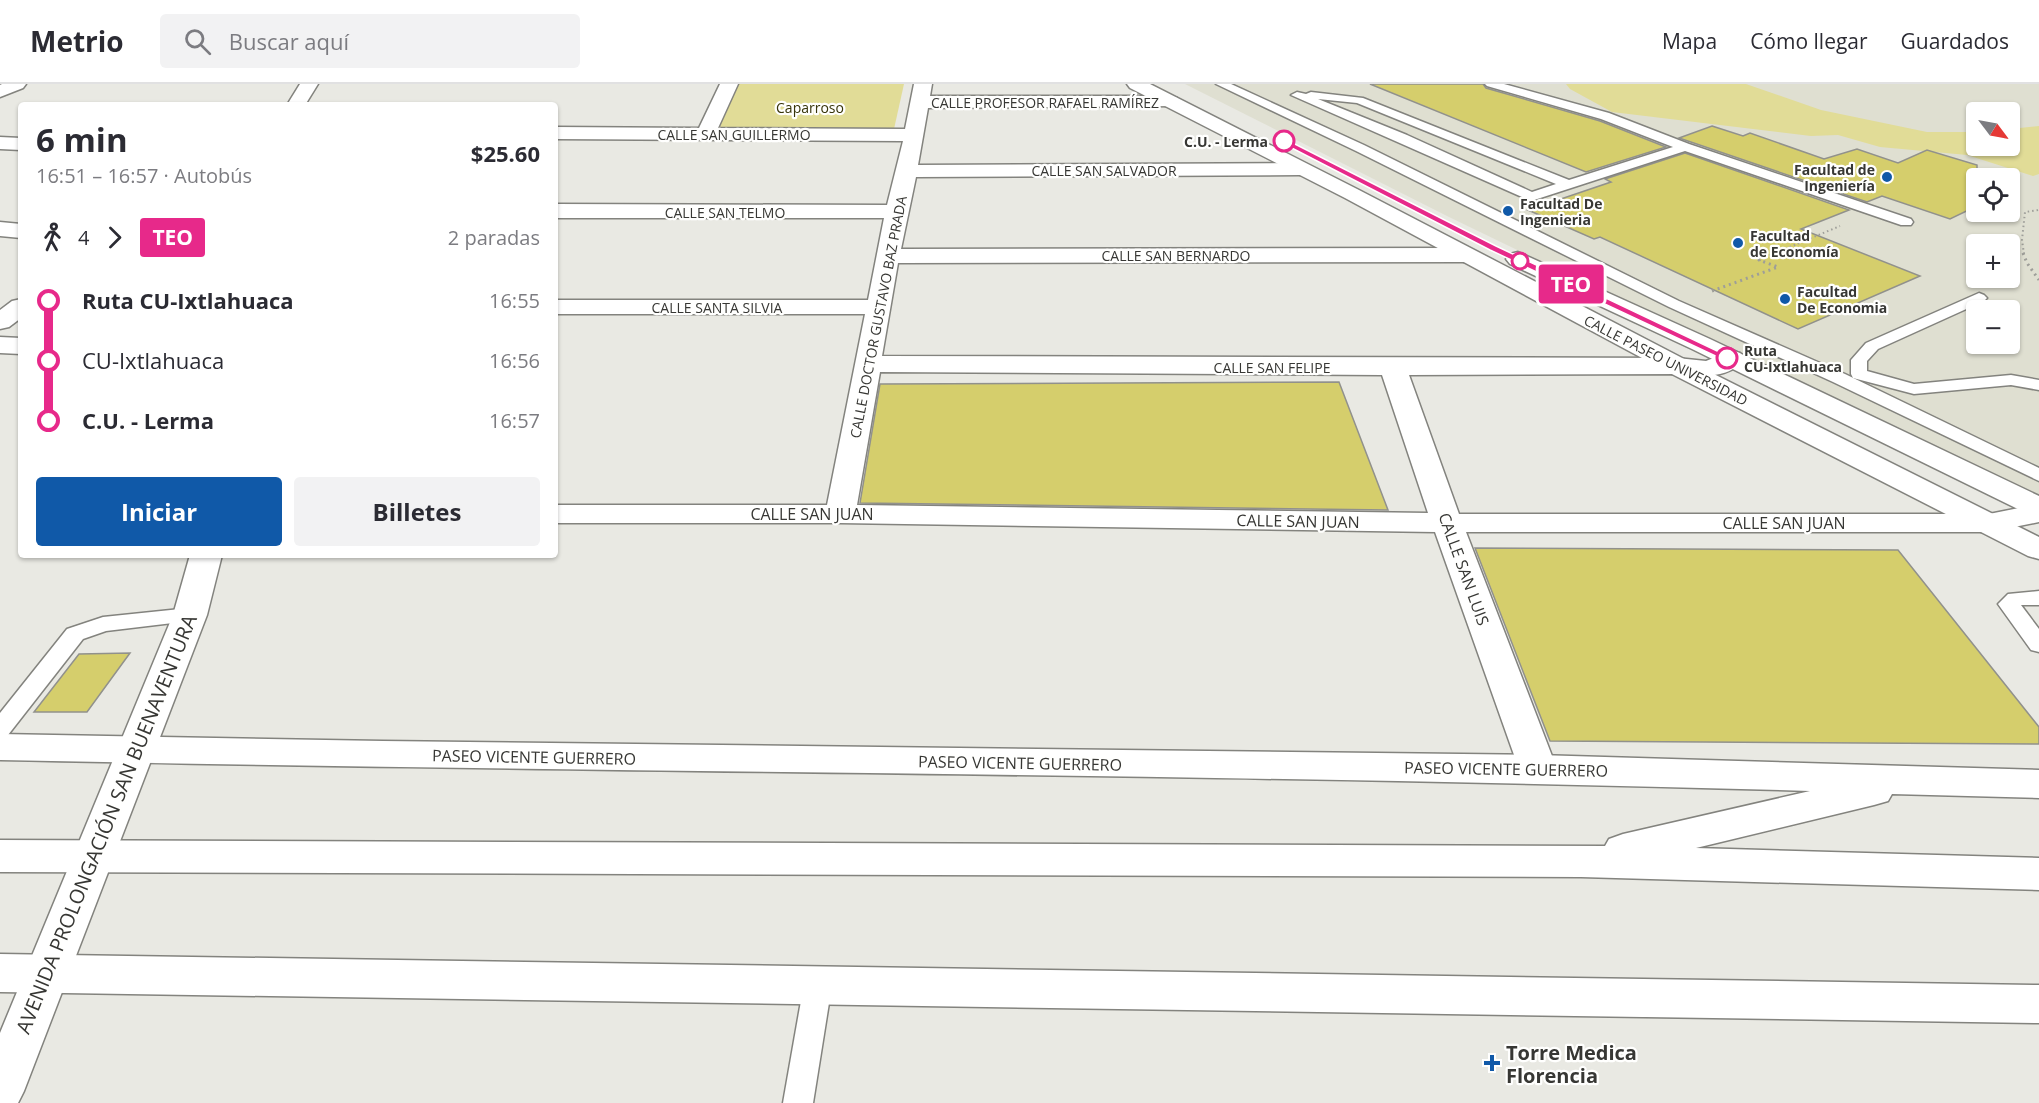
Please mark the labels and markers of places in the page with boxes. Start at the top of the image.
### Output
marker: C.U. - Lerma [1273,130,1295,152]
place label: C.U. - Lerma [1184,132,1268,151]
place label: Facultad de Ingeniería [1794,160,1875,195]
marker: Facultad de Ingeniería [1880,170,1894,184]
place label: Facultad De Ingenieria [1520,194,1602,229]
marker: Facultad De Ingenieria [1501,204,1515,218]
place label: Facultad de Economía [1750,226,1839,261]
marker: Facultad de Economía [1731,236,1745,250]
unlabelled marker [1511,252,1529,270]
place label: Facultad De Economia [1797,282,1887,317]
marker: Facultad De Economia [1778,292,1792,306]
place label: Ruta CU-Ixtlahuaca [1744,341,1842,376]
marker: Ruta CU-Ixtlahuaca [1716,347,1738,369]
place label: Torre Medica Florencia [1506,1039,1637,1089]
marker: Torre Medica Florencia [1483,1054,1501,1072]

